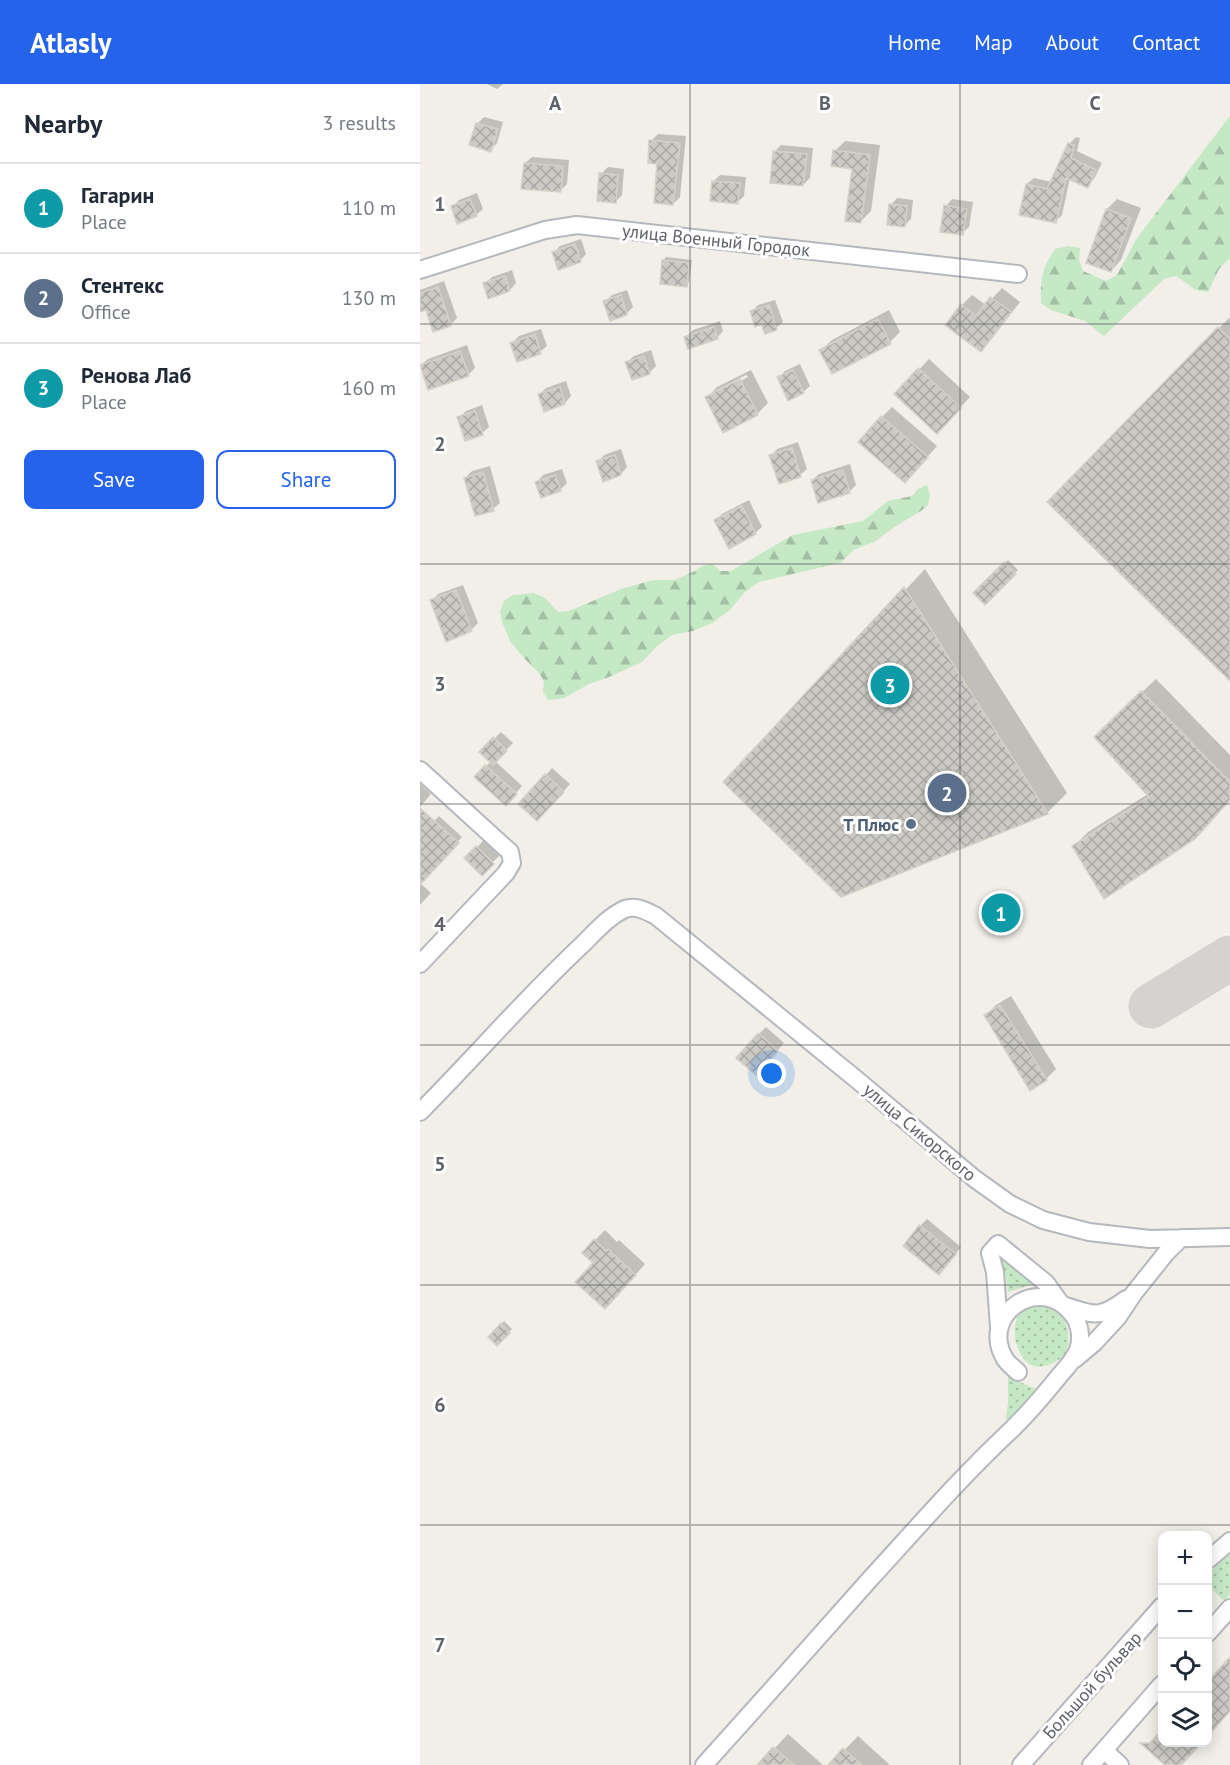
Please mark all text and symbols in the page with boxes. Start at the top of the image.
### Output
text: Atlasly [30,24,112,61]
text: Home [888,29,941,56]
text: Map [974,29,1013,56]
text: About [1046,29,1099,56]
text: Contact [1132,29,1200,56]
text: A [549,90,562,116]
text: B [819,90,831,116]
text: C [1089,90,1101,116]
text: Nearby [24,107,102,140]
text: 3 results [323,110,396,136]
text: Гагарин [81,181,154,209]
text: 1 [434,191,446,217]
text: 1 [38,195,49,221]
text: 110 m [342,195,396,221]
text: Place [81,209,127,235]
street label: улица Военный Городок [621,219,811,261]
text: Стентекс [81,271,164,299]
text: 2 [38,285,49,311]
text: 130 m [342,285,396,311]
text: Office [81,299,131,325]
text: Ренова Лаб [81,361,191,389]
text: 3 [38,375,49,401]
text: 160 m [342,375,396,401]
text: Place [81,389,127,415]
text: 2 [434,431,446,457]
button: Save [24,450,204,509]
button: Share [216,450,396,509]
pin: 3 [870,662,910,708]
text: 3 [434,671,446,697]
pin: 2 [928,770,966,816]
place label: Т Плюс [843,813,899,836]
marker: Т Плюс [904,817,918,831]
pin: 1 [982,890,1020,936]
text: 4 [434,911,446,937]
your location [757,1059,786,1088]
street label: улица Сикорского [859,1078,981,1186]
text: 5 [434,1151,446,1177]
text: 6 [434,1392,446,1418]
map controls [1158,1531,1212,1747]
button: + [1158,1531,1212,1585]
button: − [1158,1585,1212,1639]
street label: Большой бульвар [1038,1626,1146,1744]
text: 7 [434,1632,446,1658]
button: locate [1158,1639,1212,1693]
button: layers [1158,1693,1212,1747]

